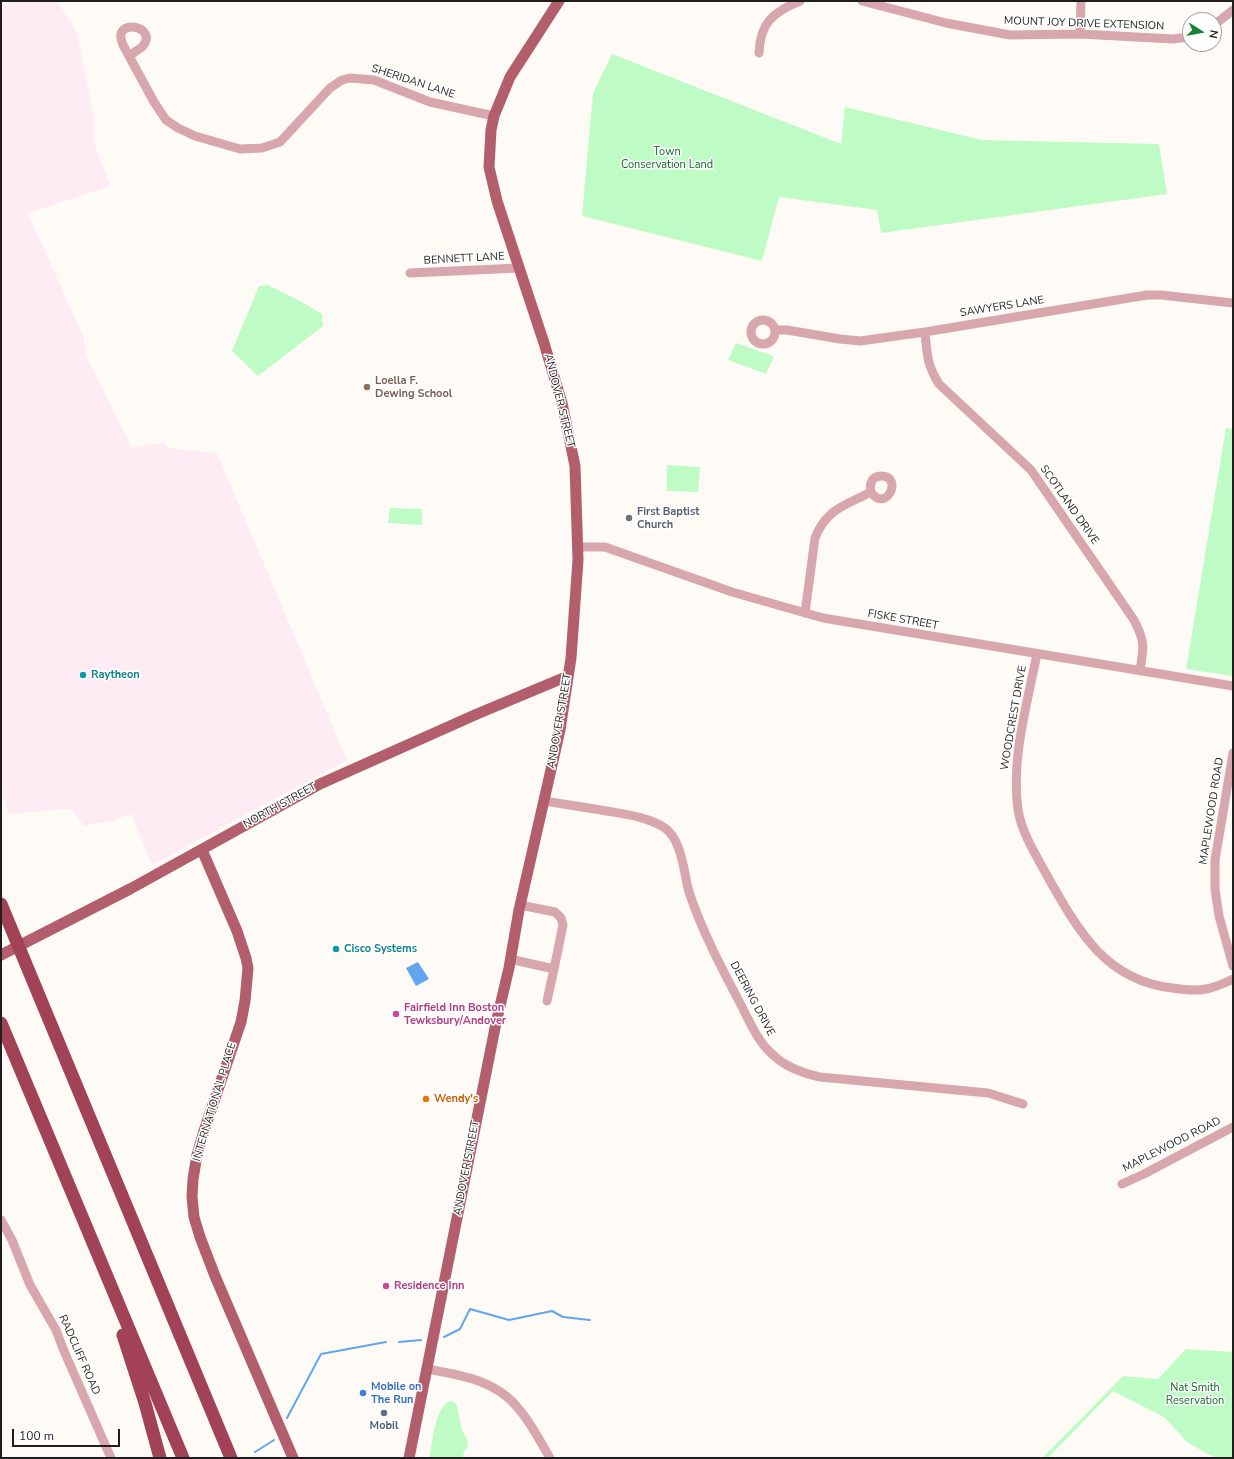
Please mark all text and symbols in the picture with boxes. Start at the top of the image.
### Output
north arrow [1182,12,1222,52]
street label: MOUNT JOY DRIVE EXTENSION [1004,15,1164,33]
text: N [1205,29,1221,40]
street label: SHERIDAN LANE [370,62,456,102]
park label: Town Conservation Land [621,145,713,171]
street label: BENNETT LANE [423,250,505,268]
street label: SAWYERS LANE [959,294,1045,320]
street label: ANDOVER STREET [541,353,577,449]
place label: Loella F. Dewing School [375,374,452,400]
marker: Loella F. Dewing School [362,382,372,392]
street label: SCOTLAND DRIVE [1037,463,1101,547]
place label: First Baptist Church [637,505,699,531]
marker: First Baptist Church [624,513,634,523]
street label: FISKE STREET [867,607,939,633]
street label: WOODCREST DRIVE [998,664,1030,772]
place label: Raytheon [91,668,140,682]
marker: Raytheon [78,670,88,680]
street label: ANDOVER STREET [545,672,575,770]
street label: MAPLEWOOD ROAD [1197,756,1227,866]
street label: NORTH STREET [241,780,319,832]
place label: Cisco Systems [344,942,417,956]
marker: Cisco Systems [331,944,341,954]
street label: DEERING DRIVE [727,960,777,1038]
place label: Fairfield Inn Boston Tewksbury/Andover [404,1001,506,1027]
marker: Fairfield Inn Boston Tewksbury/Andover [391,1009,401,1019]
street label: INTERNATIONAL PLACE [191,1041,239,1163]
place label: Wendy's [434,1092,478,1106]
marker: Wendy's [421,1094,431,1104]
street label: MAPLEWOOD ROAD [1121,1115,1223,1175]
street label: ANDOVER STREET [451,1119,483,1217]
place label: Residence Inn [394,1279,465,1293]
marker: Residence Inn [381,1281,391,1291]
street label: RADCLIFF ROAD [55,1313,103,1397]
place label: Mobile on The Run [371,1380,421,1406]
park label: Nat Smith Reservation [1166,1381,1224,1407]
marker: Mobile on The Run [358,1388,368,1398]
marker: Mobil [379,1408,389,1418]
place label: Mobil [370,1419,398,1433]
scale bar [14,1421,122,1447]
text: 100 m [19,1428,54,1444]

